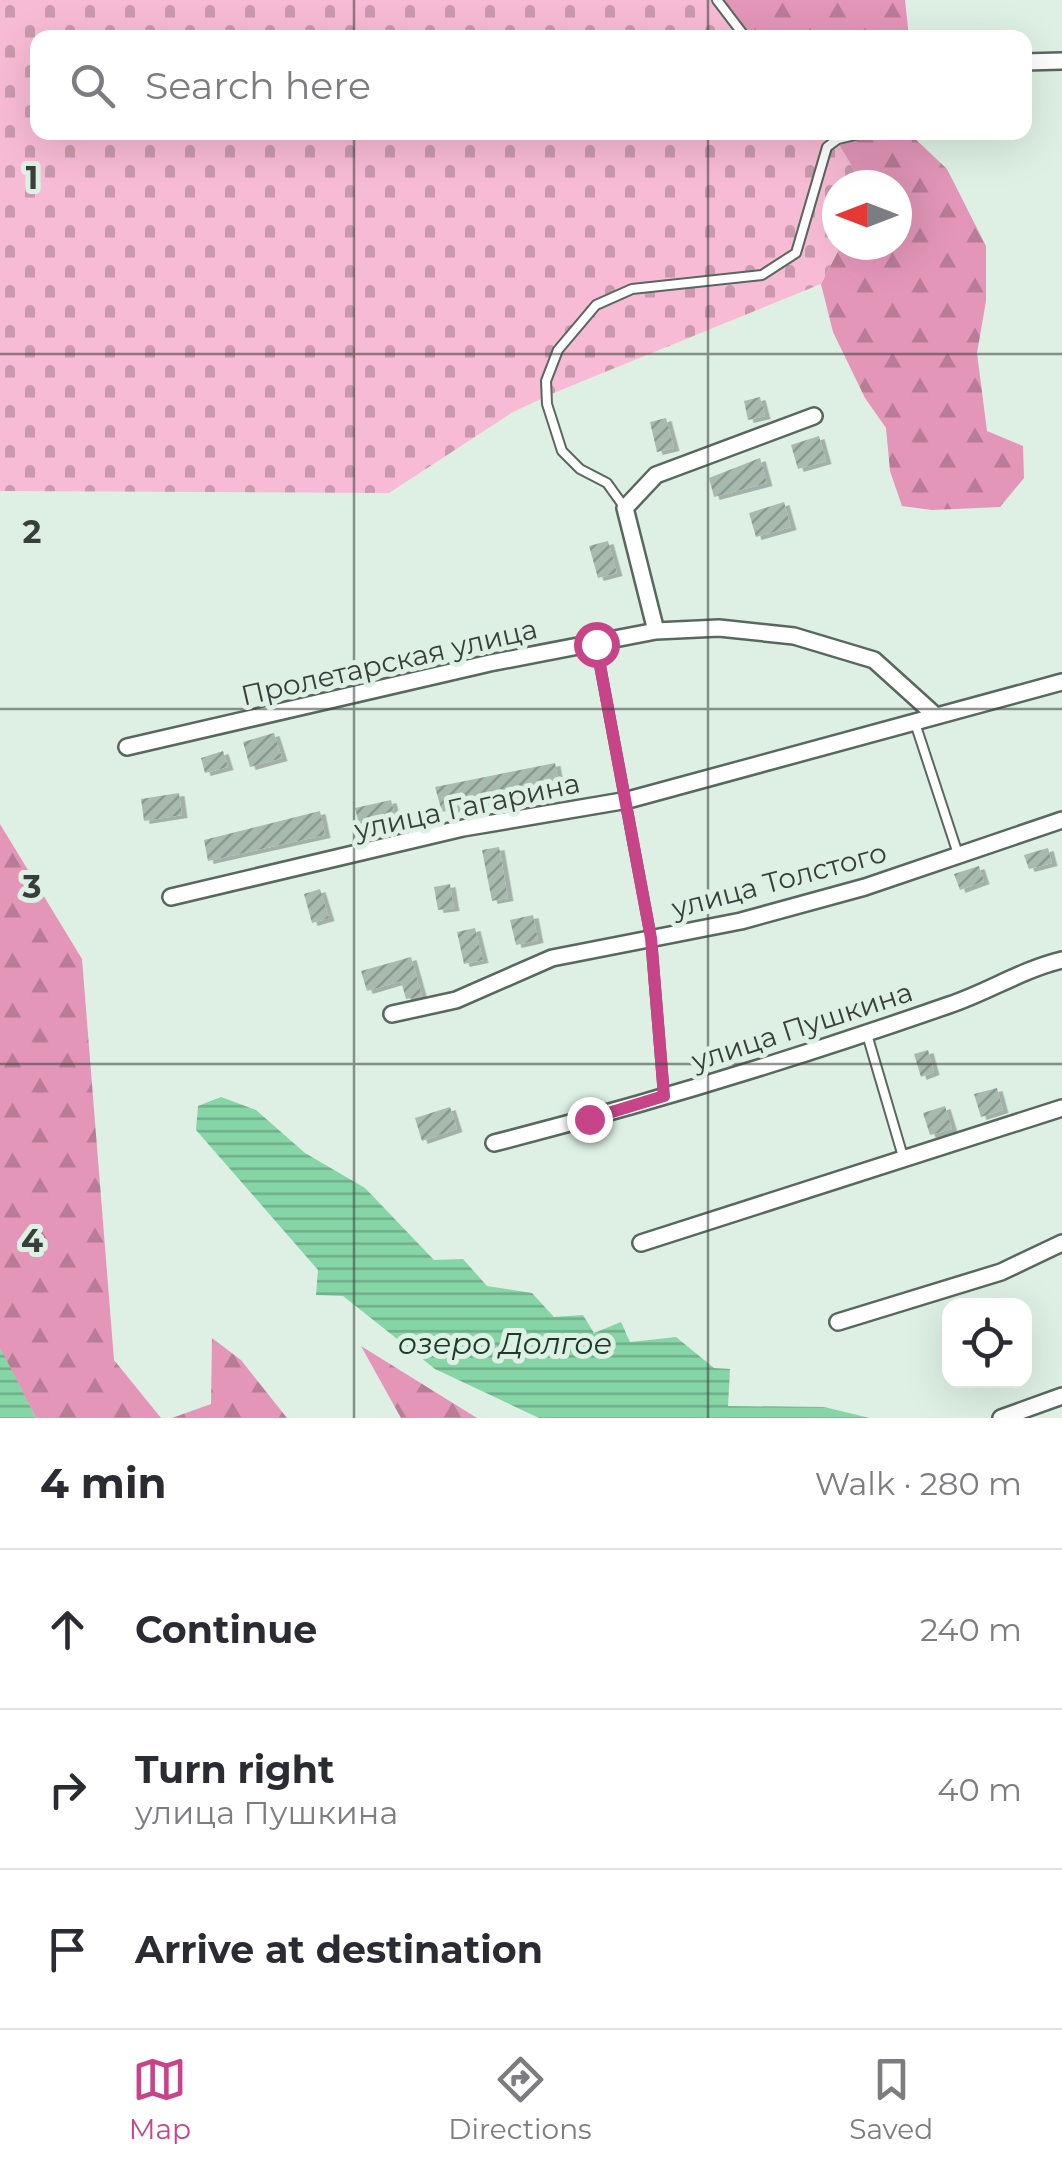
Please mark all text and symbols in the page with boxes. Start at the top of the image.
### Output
search box [30,30,1032,140]
icon: search [65,58,120,113]
text: Search here [145,62,371,109]
text: 1 [26,158,38,197]
north arrow [822,170,912,260]
text: 2 [23,512,41,551]
street label: Пролетарская улица [238,611,540,713]
route start [574,622,620,668]
street label: улица Гагарина [350,766,583,847]
street label: улица Толстого [667,835,890,925]
text: 3 [22,867,41,906]
street label: улица Пушкина [686,974,917,1078]
route end [567,1097,613,1143]
text: 4 [21,1221,43,1260]
map controls [942,1298,1032,1388]
button: locate [942,1298,1032,1388]
water label: озеро Долгое [398,1325,612,1362]
text: 4 min [40,1457,167,1509]
text: Walk · 280 m [815,1464,1022,1503]
icon: ahead [40,1602,95,1657]
text: Continue [135,1606,317,1653]
text: 240 m [920,1610,1022,1649]
text: Turn right [135,1746,334,1793]
icon: right [40,1762,95,1817]
text: 40 m [937,1770,1022,1809]
text: улица Пушкина [135,1793,398,1832]
icon: arrive [40,1922,95,1977]
text: Arrive at destination [135,1926,543,1973]
tab: Map [129,2052,191,2146]
tab: Directions [448,2052,592,2146]
tab: Saved [849,2052,933,2146]

